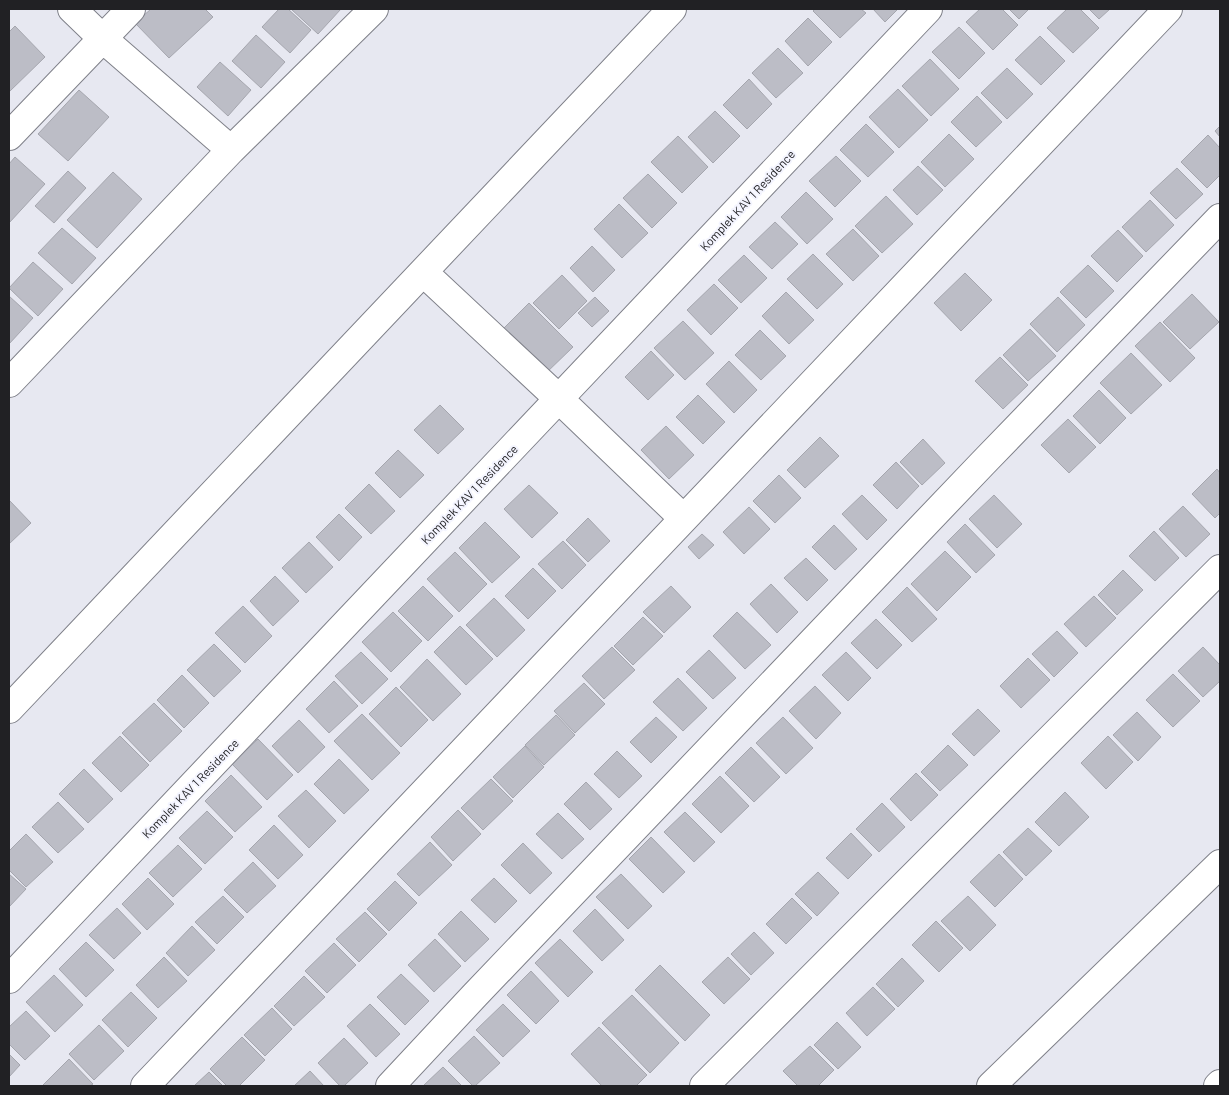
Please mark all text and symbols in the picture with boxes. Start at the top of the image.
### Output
street label: Komplek KAV 1 Residence [697,147,797,253]
street label: Komplek KAV 1 Residence [418,441,520,547]
street label: Komplek KAV 1 Residence [139,735,241,841]

